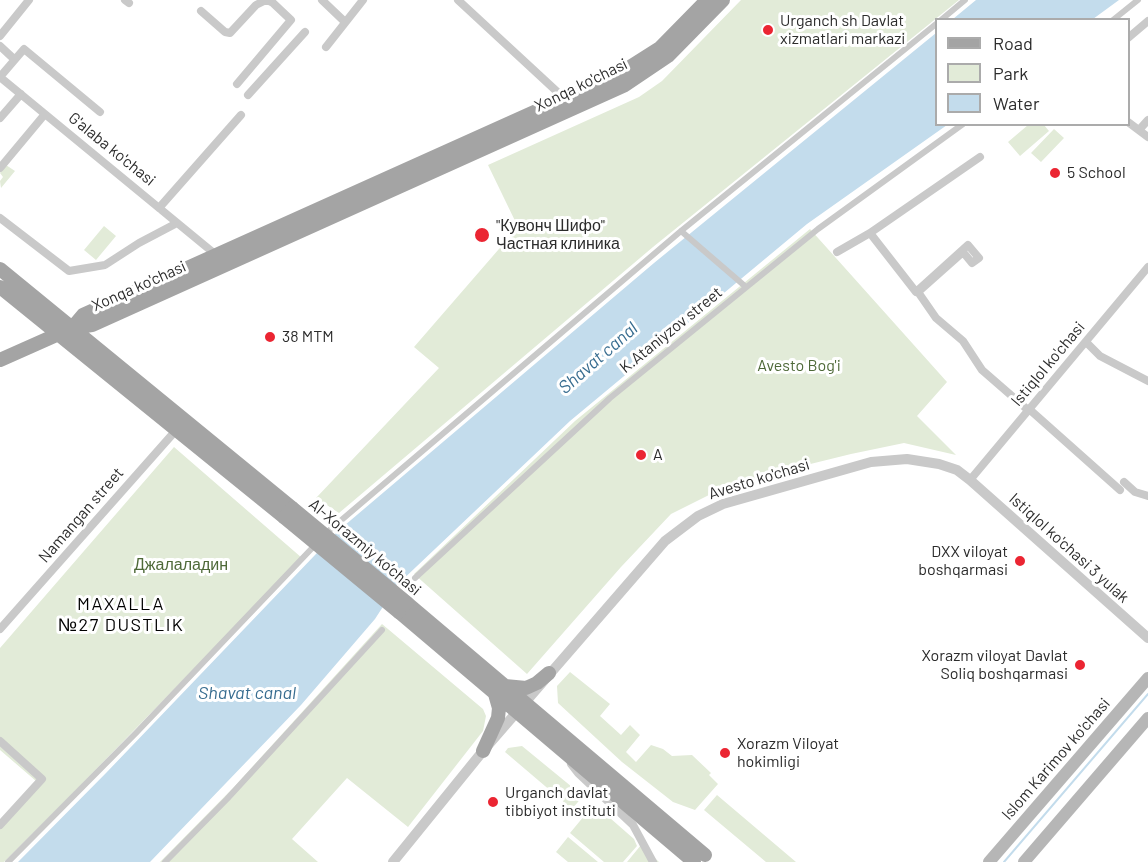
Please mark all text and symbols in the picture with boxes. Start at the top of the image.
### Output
place label: Urganch sh Davlat xizmatlari markazi [780,11,905,49]
legend [935,18,1130,126]
marker: Urganch sh Davlat xizmatlari markazi [761,23,775,37]
text: Road [993,32,1033,54]
street label: Xonqa ko'chasi [531,54,631,116]
text: Park [993,62,1028,84]
text: Water [993,92,1040,114]
street label: G'alaba ko'chasi [65,108,159,190]
place label: 5 School [1067,163,1126,183]
marker: 5 School [1048,166,1062,180]
place label: "Кувонч Шифо" Частная клиника [496,216,620,254]
marker: "Кувонч Шифо" Частная клиника [473,226,491,244]
street label: Xonqa ko'chasi [89,257,189,315]
street label: K.Ataniyzov street [616,283,726,377]
water label: Shavat canal [554,318,642,398]
street label: Istiqlol ko'chasi [1007,318,1089,410]
place label: 38 MTM [282,327,334,347]
marker: 38 MTM [263,330,277,344]
park label: Avesto Bog'i [757,356,841,376]
place label: A [653,445,663,465]
marker: A [634,448,648,462]
street label: Avesto ko'chasi [706,455,812,503]
street label: Namangan street [35,464,127,566]
street label: Istiqlol ko'chasi 3 yulak [1005,489,1133,607]
street label: Al-Xorazmiy ko’chasi [305,494,425,600]
place label: DXX viloyat boshqarmasi [918,542,1008,580]
marker: DXX viloyat boshqarmasi [1013,554,1027,568]
park label: Джалаладин [134,555,228,575]
district label: MAXALLA №27 DUSTLIK [58,593,184,636]
place label: Xorazm viloyat Davlat Soliq boshqarmasi [921,646,1068,684]
marker: Xorazm viloyat Davlat Soliq boshqarmasi [1073,658,1087,672]
water label: Shavat canal [198,682,296,704]
street label: Islom Karimov ko'chasi [998,694,1114,824]
place label: Xorazm Viloyat hokimligi [737,734,839,772]
marker: Xorazm Viloyat hokimligi [718,746,732,760]
place label: Urganch davlat tibbiyot instituti [505,783,616,821]
marker: Urganch davlat tibbiyot instituti [486,795,500,809]

